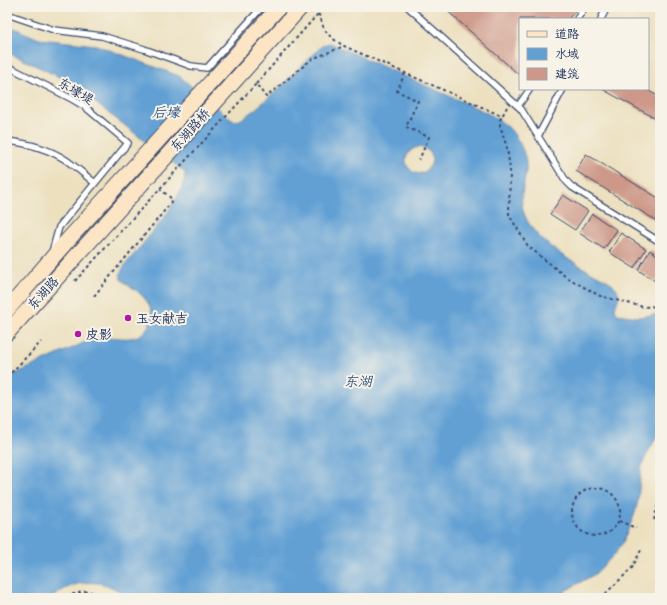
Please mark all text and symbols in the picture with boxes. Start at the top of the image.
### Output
legend [519,18,649,90]
text: 道路 [555,26,579,41]
text: 水域 [555,46,579,61]
text: 建筑 [555,66,579,81]
street label: 东壕堤 [55,74,97,108]
water label: 后壕 [152,103,182,121]
street label: 东湖路桥 [166,105,214,155]
street label: 东湖路 [24,273,62,313]
place label: 玉女献吉 [136,310,188,327]
marker: 玉女献吉 [123,313,133,323]
place label: 皮影 [86,326,112,343]
marker: 皮影 [73,329,83,339]
water label: 东湖 [344,372,374,390]

